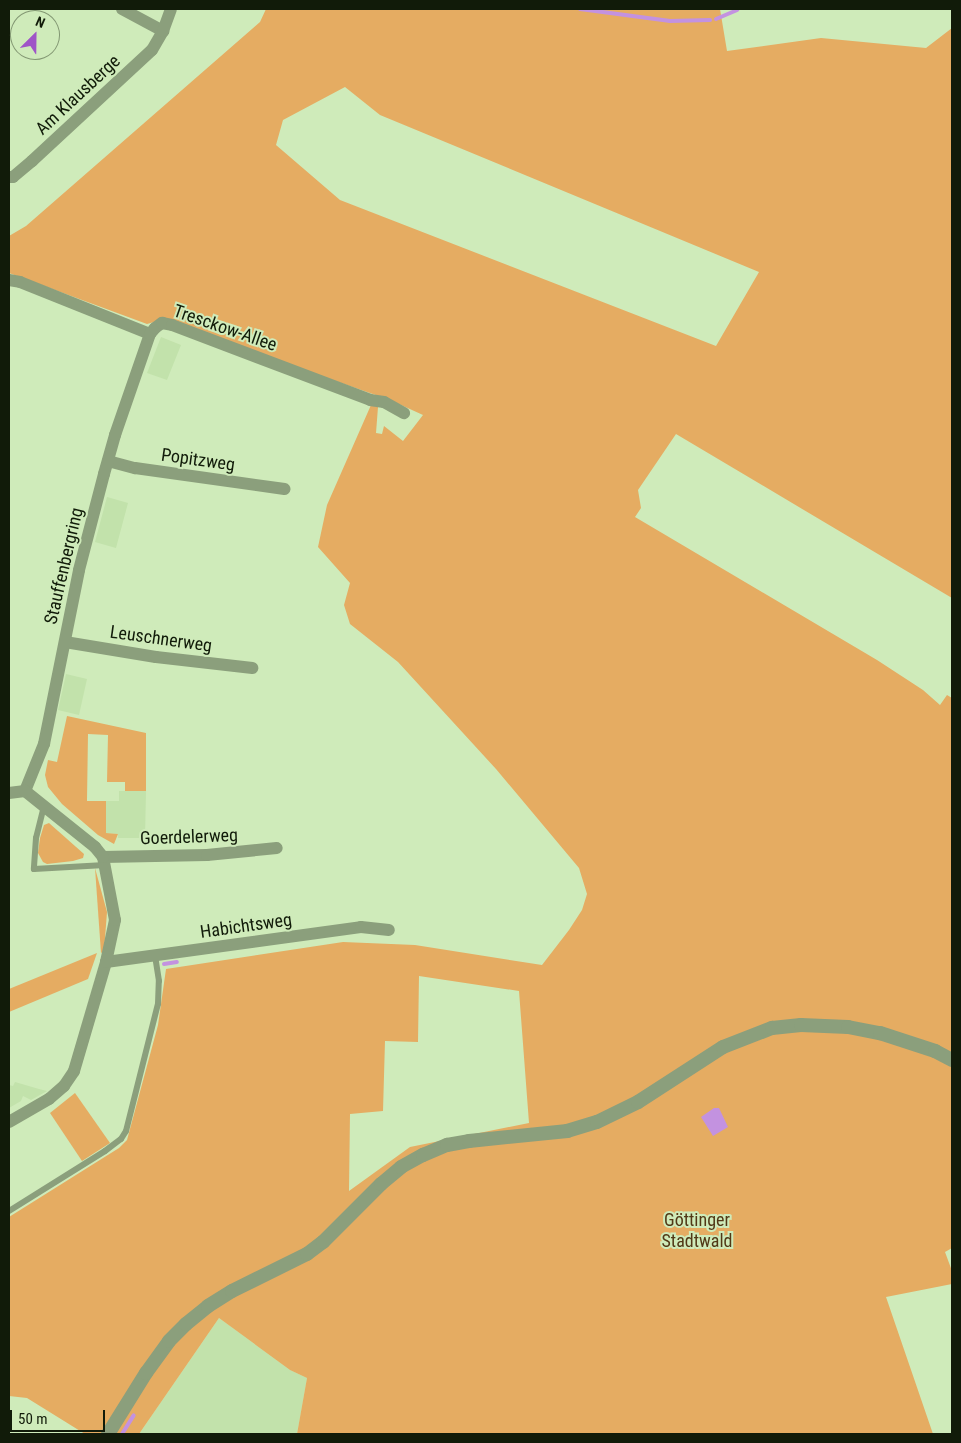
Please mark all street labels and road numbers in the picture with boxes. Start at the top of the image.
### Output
street label: Am Klausberge [31,50,125,140]
street label: Tresckow-Allee [171,300,279,356]
street label: Popitzweg [160,444,236,476]
street label: Stauffenbergring [40,506,88,626]
street label: Leuschnerweg [109,621,213,657]
street label: Goerdelerweg [140,824,238,850]
street label: Habichtsweg [199,909,293,943]

